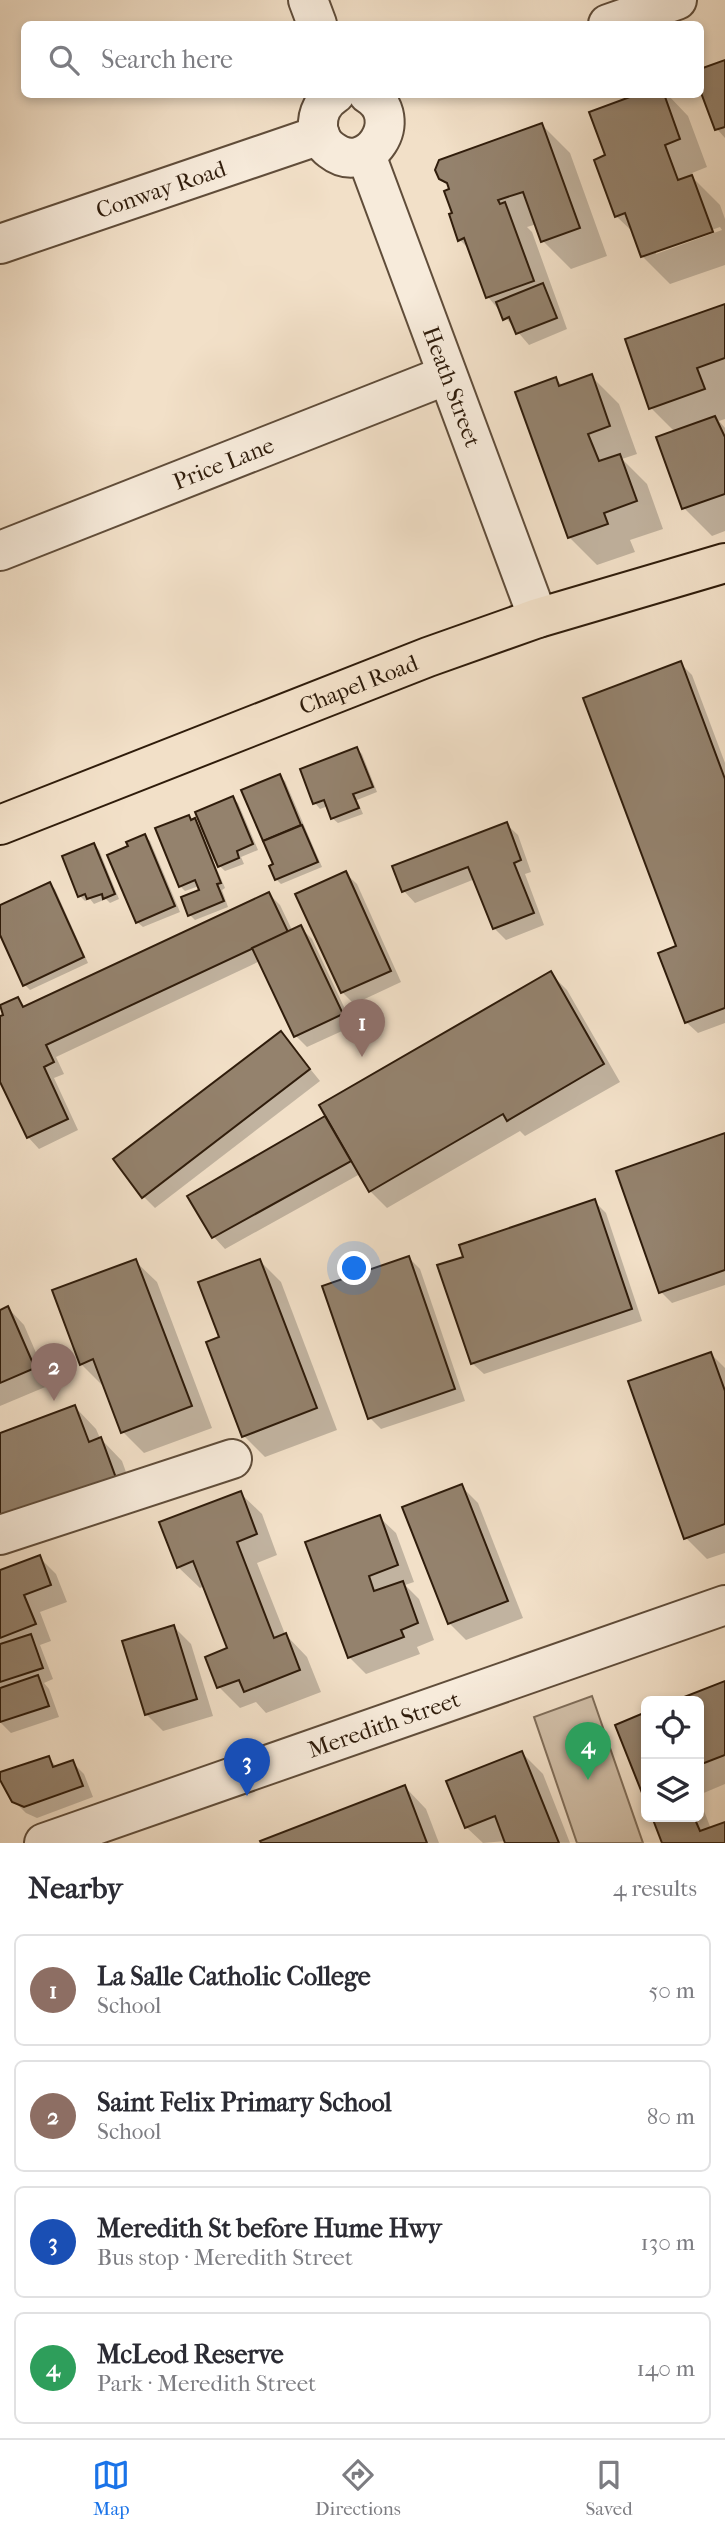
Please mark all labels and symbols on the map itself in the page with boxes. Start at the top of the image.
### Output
street label: Conway Road [92,154,230,224]
street label: Heath Street [417,322,487,451]
street label: Price Lane [169,431,278,495]
street label: Chapel Road [295,649,422,720]
pin: 1 [339,999,385,1057]
your location [337,1251,371,1285]
pin: 2 [31,1343,77,1401]
street label: Meredith Street [304,1685,463,1763]
pin: 4 [565,1722,611,1780]
pin: 3 [224,1738,270,1796]

